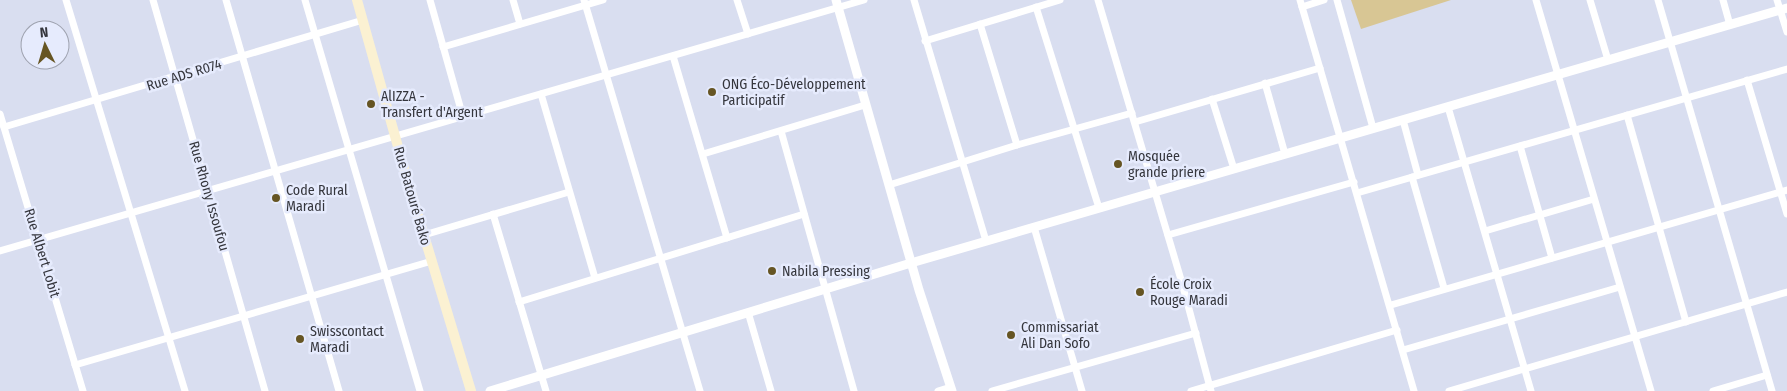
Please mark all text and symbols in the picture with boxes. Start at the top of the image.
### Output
north arrow [20,20,70,70]
text: N [39,24,49,41]
street label: Rue ADS R074 [144,55,224,94]
place label: ONG Éco-Développement Participatif [722,75,866,109]
marker: ONG Éco-Développement Participatif [706,86,718,98]
place label: AlIZZA - Transfert d'Argent [381,88,483,121]
marker: AlIZZA - Transfert d'Argent [365,98,377,110]
street label: Rue Rhony Issoufou [185,139,233,253]
street label: Rue Batouré Bako [390,145,434,247]
place label: Mosquée grande priere [1128,148,1205,181]
marker: Mosquée grande priere [1112,158,1124,170]
place label: Code Rural Maradi [286,182,348,215]
marker: Code Rural Maradi [270,192,282,204]
street label: Rue Albert Lobit [20,206,64,300]
place label: Nabila Pressing [782,263,870,280]
marker: Nabila Pressing [766,265,778,277]
place label: École Croix Rouge Maradi [1150,275,1228,309]
marker: École Croix Rouge Maradi [1134,286,1146,298]
place label: Commissariat Ali Dan Sofo [1021,319,1099,352]
place label: Swisscontact Maradi [310,323,384,356]
marker: Commissariat Ali Dan Sofo [1005,329,1017,341]
marker: Swisscontact Maradi [294,333,306,345]

